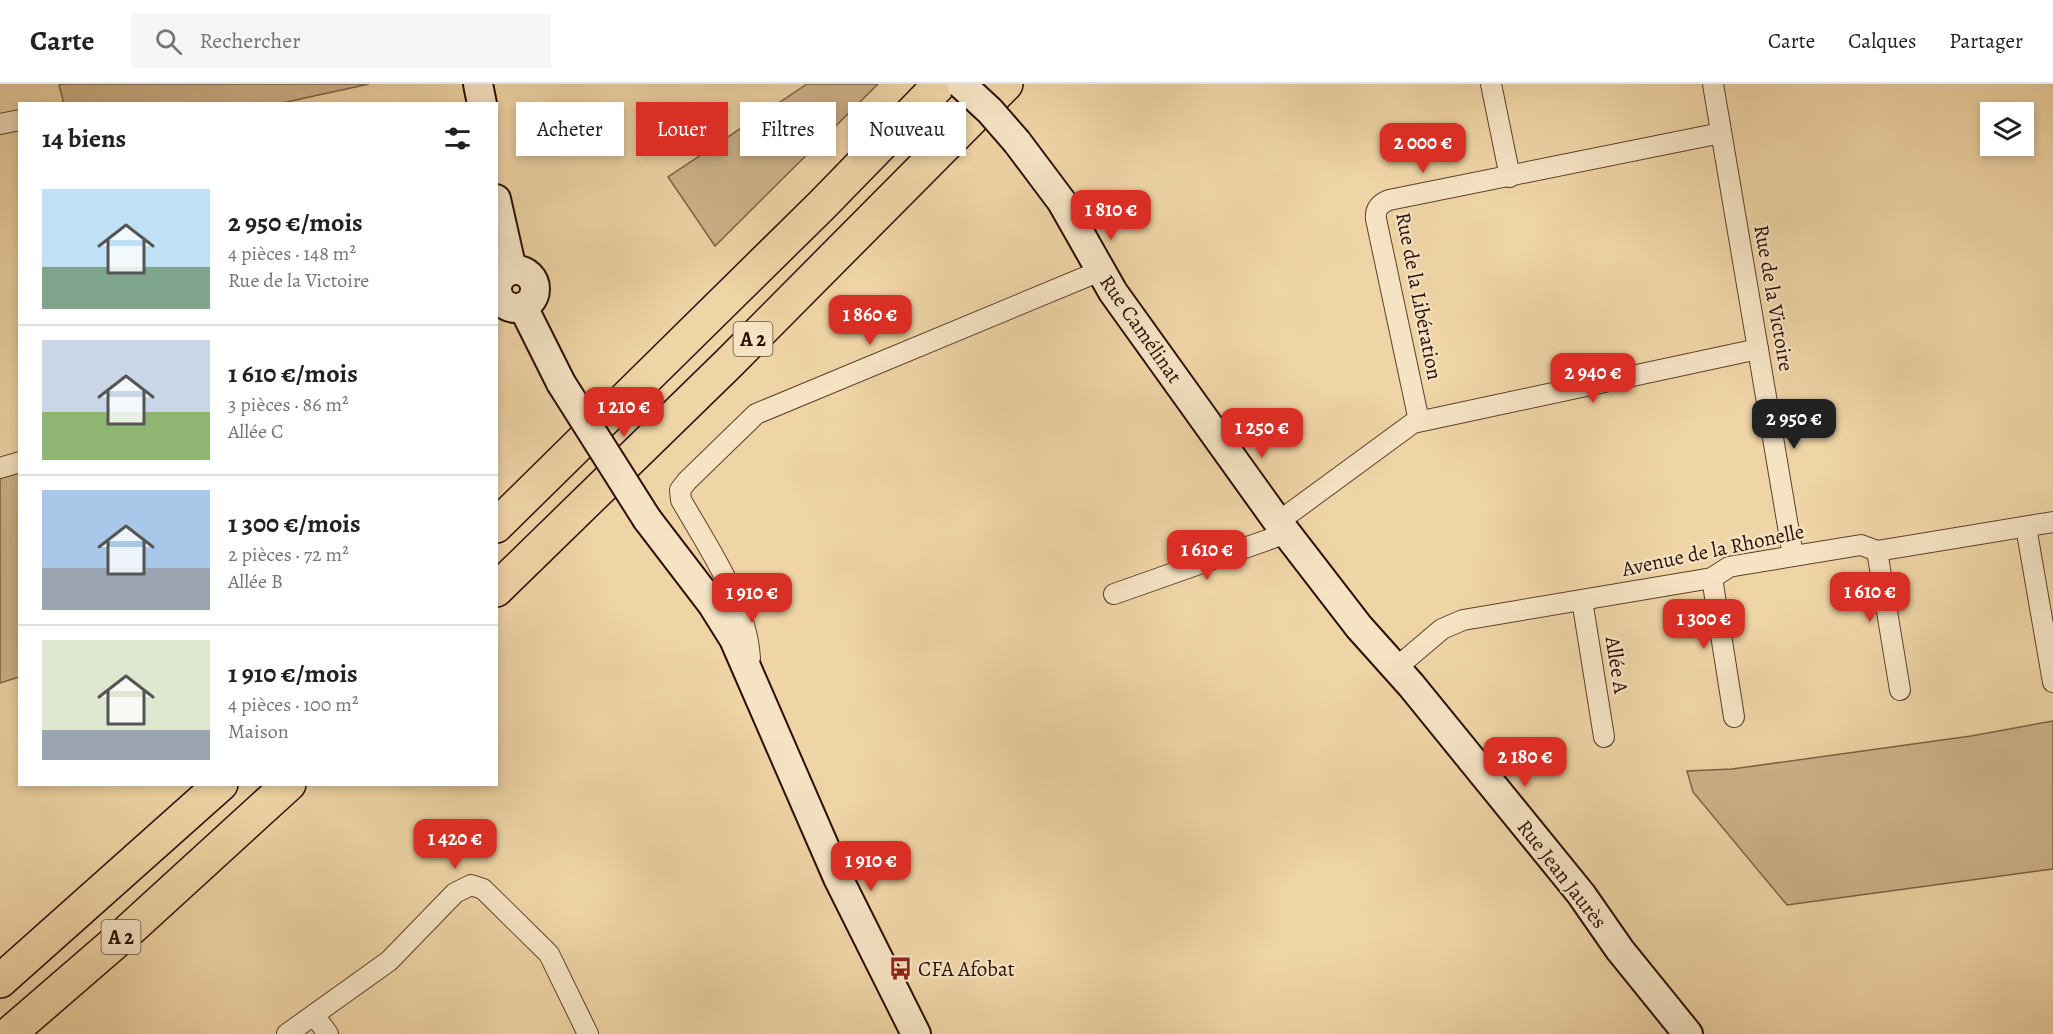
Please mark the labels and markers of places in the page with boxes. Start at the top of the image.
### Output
pin: 2 000 € [1368,123,1478,174]
pin: 1 810 € [1056,190,1166,241]
pin: 1 860 € [815,295,925,346]
pin: 2 940 € [1538,353,1648,404]
pin: 1 210 € [569,387,679,438]
pin: 2 950 € [1739,399,1849,450]
pin: 1 250 € [1207,408,1317,459]
pin: 1 610 € [1152,530,1262,581]
pin: 1 610 € [1815,572,1925,623]
pin: 1 910 € [697,573,807,624]
pin: 1 300 € [1649,599,1759,650]
pin: 2 180 € [1470,737,1580,788]
pin: 1 420 € [400,819,510,870]
pin: 1 910 € [816,841,926,892]
place label: CFA Afobat [918,955,1015,983]
bus stop icon: CFA Afobat [887,956,913,982]

